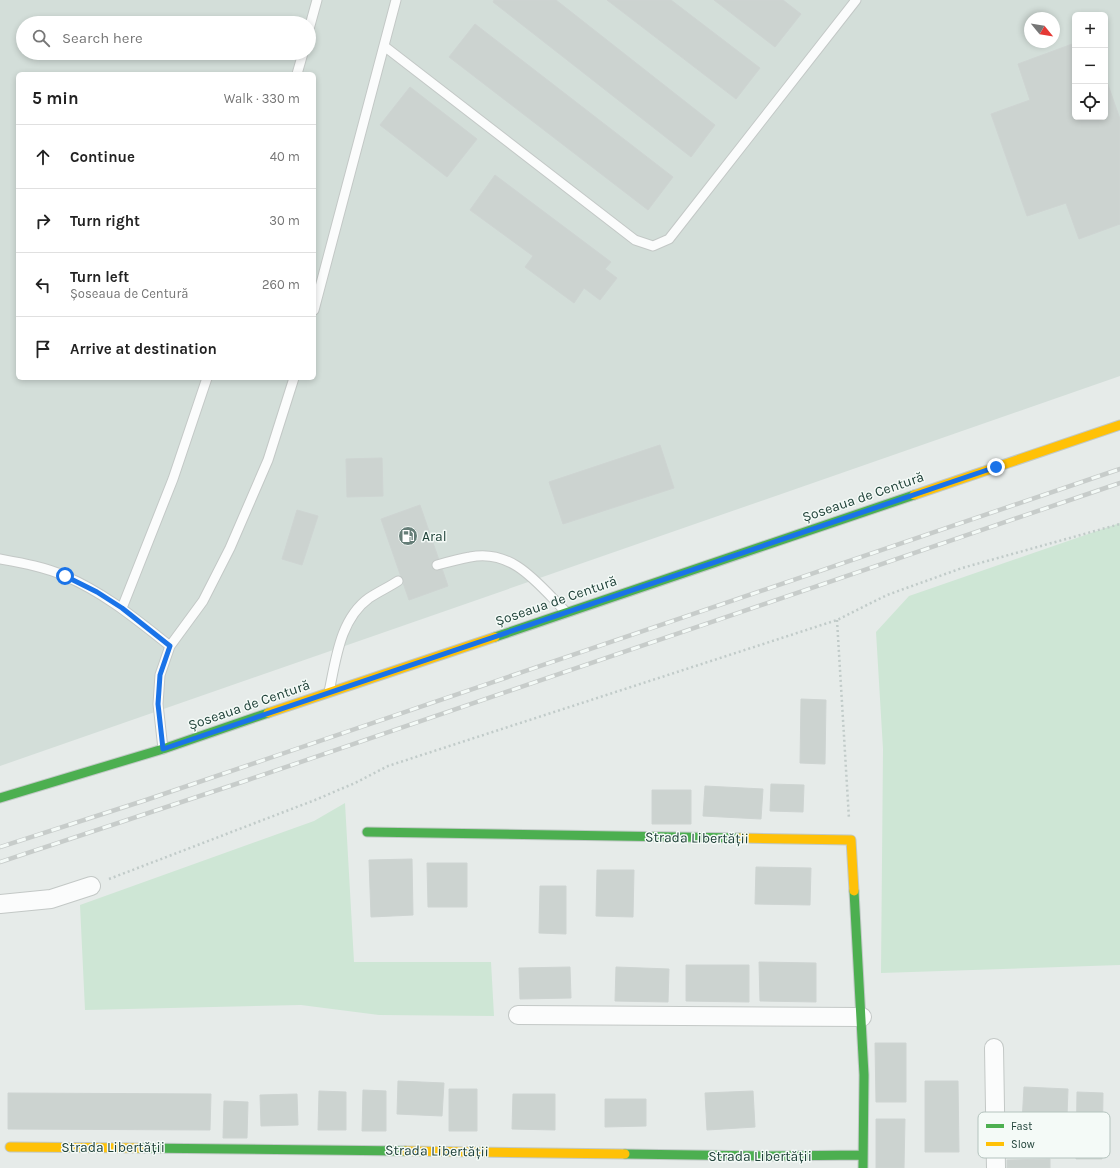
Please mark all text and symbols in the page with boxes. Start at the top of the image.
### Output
north arrow [1024,12,1060,48]
map controls [1072,12,1108,120]
button: + [1072,12,1108,48]
search box [16,16,316,60]
icon: search [30,27,52,49]
text: Search here [62,29,143,47]
button: − [1072,48,1108,84]
button: locate [1072,84,1108,120]
text: 5 min [32,88,79,108]
text: Walk · 330 m [224,91,300,106]
icon: ahead [32,146,54,168]
text: Continue [70,148,135,166]
text: 40 m [270,149,300,164]
icon: right [32,210,54,232]
text: Turn right [70,212,140,230]
text: 30 m [269,213,300,228]
text: Turn left [70,268,129,286]
icon: left [32,274,54,296]
text: 260 m [262,277,300,292]
text: Șoseaua de Centură [70,286,188,301]
icon: arrive [32,338,54,360]
text: Arrive at destination [70,340,217,358]
route end [987,458,1005,476]
street label: Șoseaua de Centură [800,468,926,526]
fuel station icon: Aral [397,525,419,547]
place label: Aral [422,528,447,545]
route start [56,567,74,585]
street label: Șoseaua de Centură [493,572,619,630]
street label: Șoseaua de Centură [186,676,312,734]
street label: Strada Libertății [645,829,749,847]
legend [978,1112,1110,1158]
text: Fast [1011,1120,1032,1133]
text: Slow [1011,1138,1035,1151]
street label: Strada Libertății [61,1139,165,1156]
street label: Strada Libertății [385,1142,489,1160]
street label: Strada Libertății [708,1148,812,1165]

